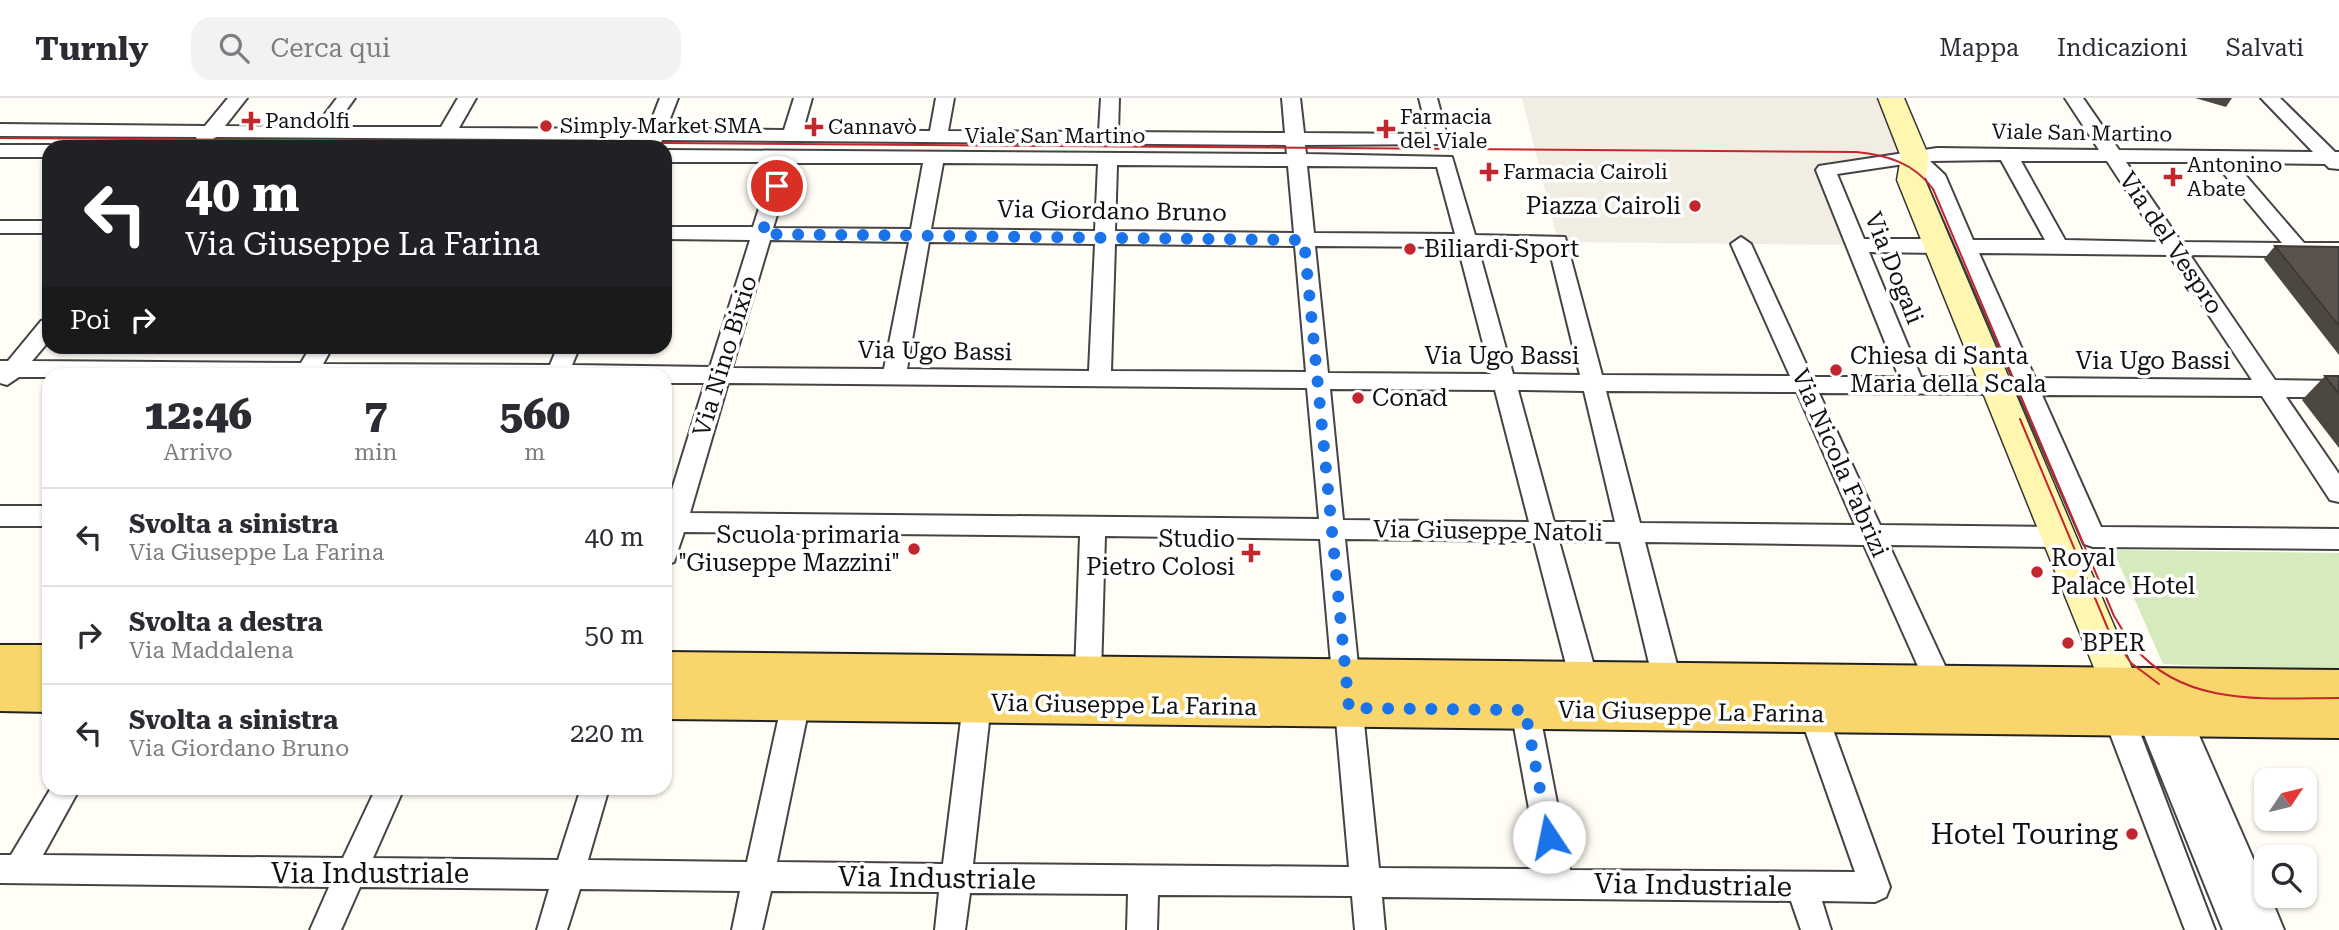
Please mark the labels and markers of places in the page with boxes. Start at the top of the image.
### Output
place label: Farmacia del Viale [1400,105,1492,153]
place label: Pandolfi [265,109,350,133]
marker: Pandolfi [243,113,259,129]
place label: Simply Market SMA [560,114,762,138]
place label: Cannavò [828,115,917,139]
marker: Simply Market SMA [538,118,554,134]
marker: Cannavò [806,119,822,135]
marker: Farmacia del Viale [1378,121,1394,137]
place label: Antonino Abate [2187,153,2282,201]
pin [747,156,807,216]
place label: Farmacia Cairoli [1503,160,1668,184]
marker: Farmacia Cairoli [1481,164,1497,180]
marker: Antonino Abate [2165,169,2181,185]
place label: Piazza Cairoli [1526,192,1681,220]
marker: Piazza Cairoli [1687,198,1703,214]
place label: Biliardi Sport [1424,235,1579,263]
marker: Biliardi Sport [1402,241,1418,257]
place label: Chiesa di Santa Maria della Scala [1850,342,2047,398]
marker: Chiesa di Santa Maria della Scala [1828,362,1844,378]
place label: Conad [1372,384,1448,412]
marker: Conad [1350,390,1366,406]
place label: Scuola primaria "Giuseppe Mazzini" [678,521,900,577]
place label: Studio Pietro Colosi [1086,525,1235,581]
marker: Scuola primaria "Giuseppe Mazzini" [906,541,922,557]
marker: Studio Pietro Colosi [1241,543,1261,563]
place label: Royal Palace Hotel [2051,544,2195,600]
marker: Royal Palace Hotel [2029,564,2045,580]
place label: BPER [2082,629,2146,657]
marker: BPER [2060,635,2076,651]
place label: Hotel Touring [1931,818,2118,851]
marker: Hotel Touring [2124,826,2140,842]

